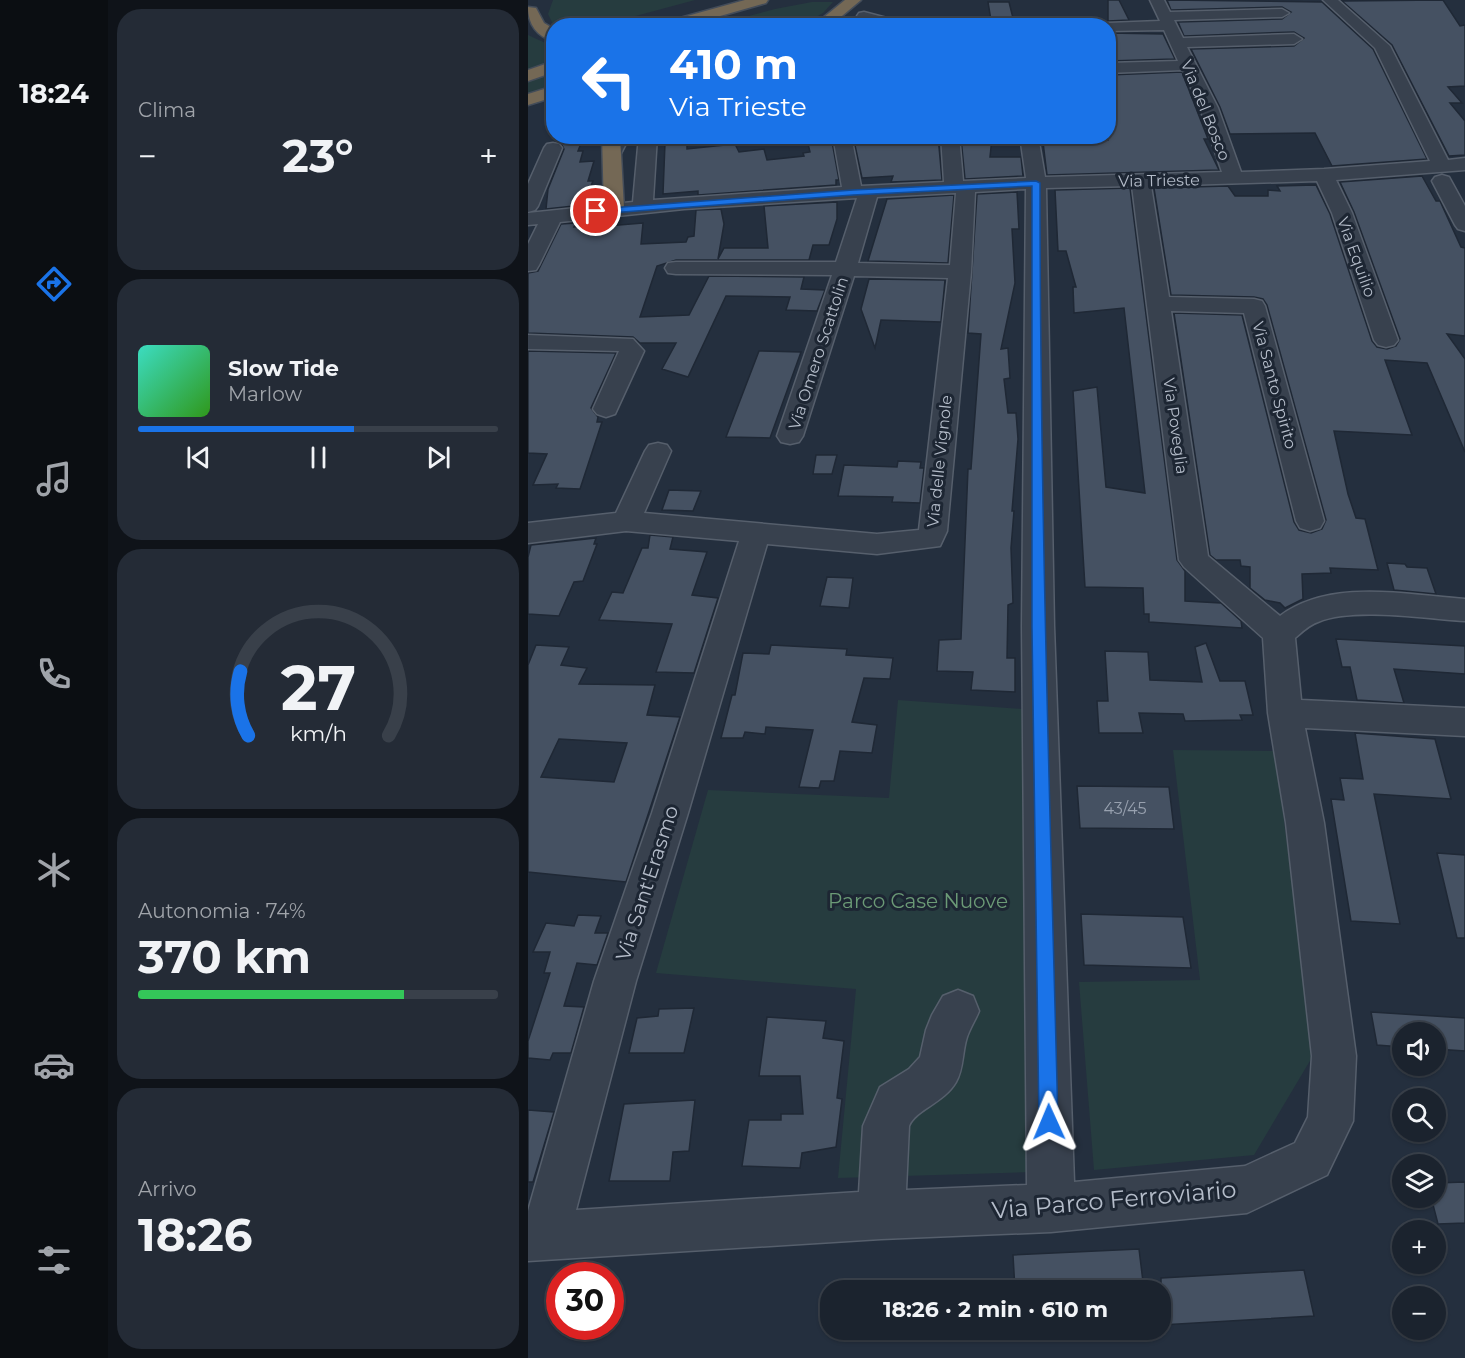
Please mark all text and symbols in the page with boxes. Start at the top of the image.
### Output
text: 410 m [669,38,798,90]
icon: left [570,42,648,120]
street label: Via del Bosco [1177,57,1234,163]
text: 18:24 [19,77,89,110]
text: Via Trieste [669,90,807,123]
text: Clima [138,98,196,122]
text: 23° [282,128,354,183]
text: − [138,136,157,176]
text: + [479,136,498,176]
street label: Via Trieste [1118,170,1200,191]
pin [570,185,621,236]
icon: arrive [579,194,612,227]
street label: Via Equilio [1333,214,1380,300]
icon: directions [33,263,75,305]
street label: Via Omero Scattolin [785,274,852,432]
street label: Via Santo Spirito [1248,319,1301,451]
text: Slow Tide [228,355,339,382]
street label: Via Poveglia [1159,377,1192,475]
text: Marlow [228,382,302,406]
street label: Via delle Vignole [923,394,956,528]
icon: previous [182,441,215,474]
icon: pause [302,441,335,474]
icon: next [422,441,455,474]
icon: music [33,458,75,500]
text: 27 [280,650,356,726]
icon: phone [33,653,75,695]
text: km/h [289,720,347,746]
house number: 43/45 [1103,799,1147,818]
street label: Via Sant'Erasmo [611,802,683,964]
icon: climate [33,849,75,891]
park label: Parco Case Nuove [828,889,1008,913]
text: Autonomia · 74% [138,899,306,923]
text: 370 km [138,929,311,984]
map controls [1392,1022,1446,1340]
button: sound [1392,1022,1446,1076]
icon: car [33,1044,75,1086]
button: search [1392,1088,1446,1142]
position arrow [1017,1090,1081,1154]
button: layers [1392,1154,1446,1208]
street label: Via Parco Ferroviario [990,1174,1238,1225]
text: Arrivo [138,1177,197,1201]
text: 18:26 [138,1207,252,1262]
button: + [1392,1220,1446,1274]
icon: filters [33,1239,75,1281]
speed limit sign: 30 [546,1262,624,1340]
button: − [1392,1286,1446,1340]
text: 18:26 · 2 min · 610 m [883,1296,1108,1323]

